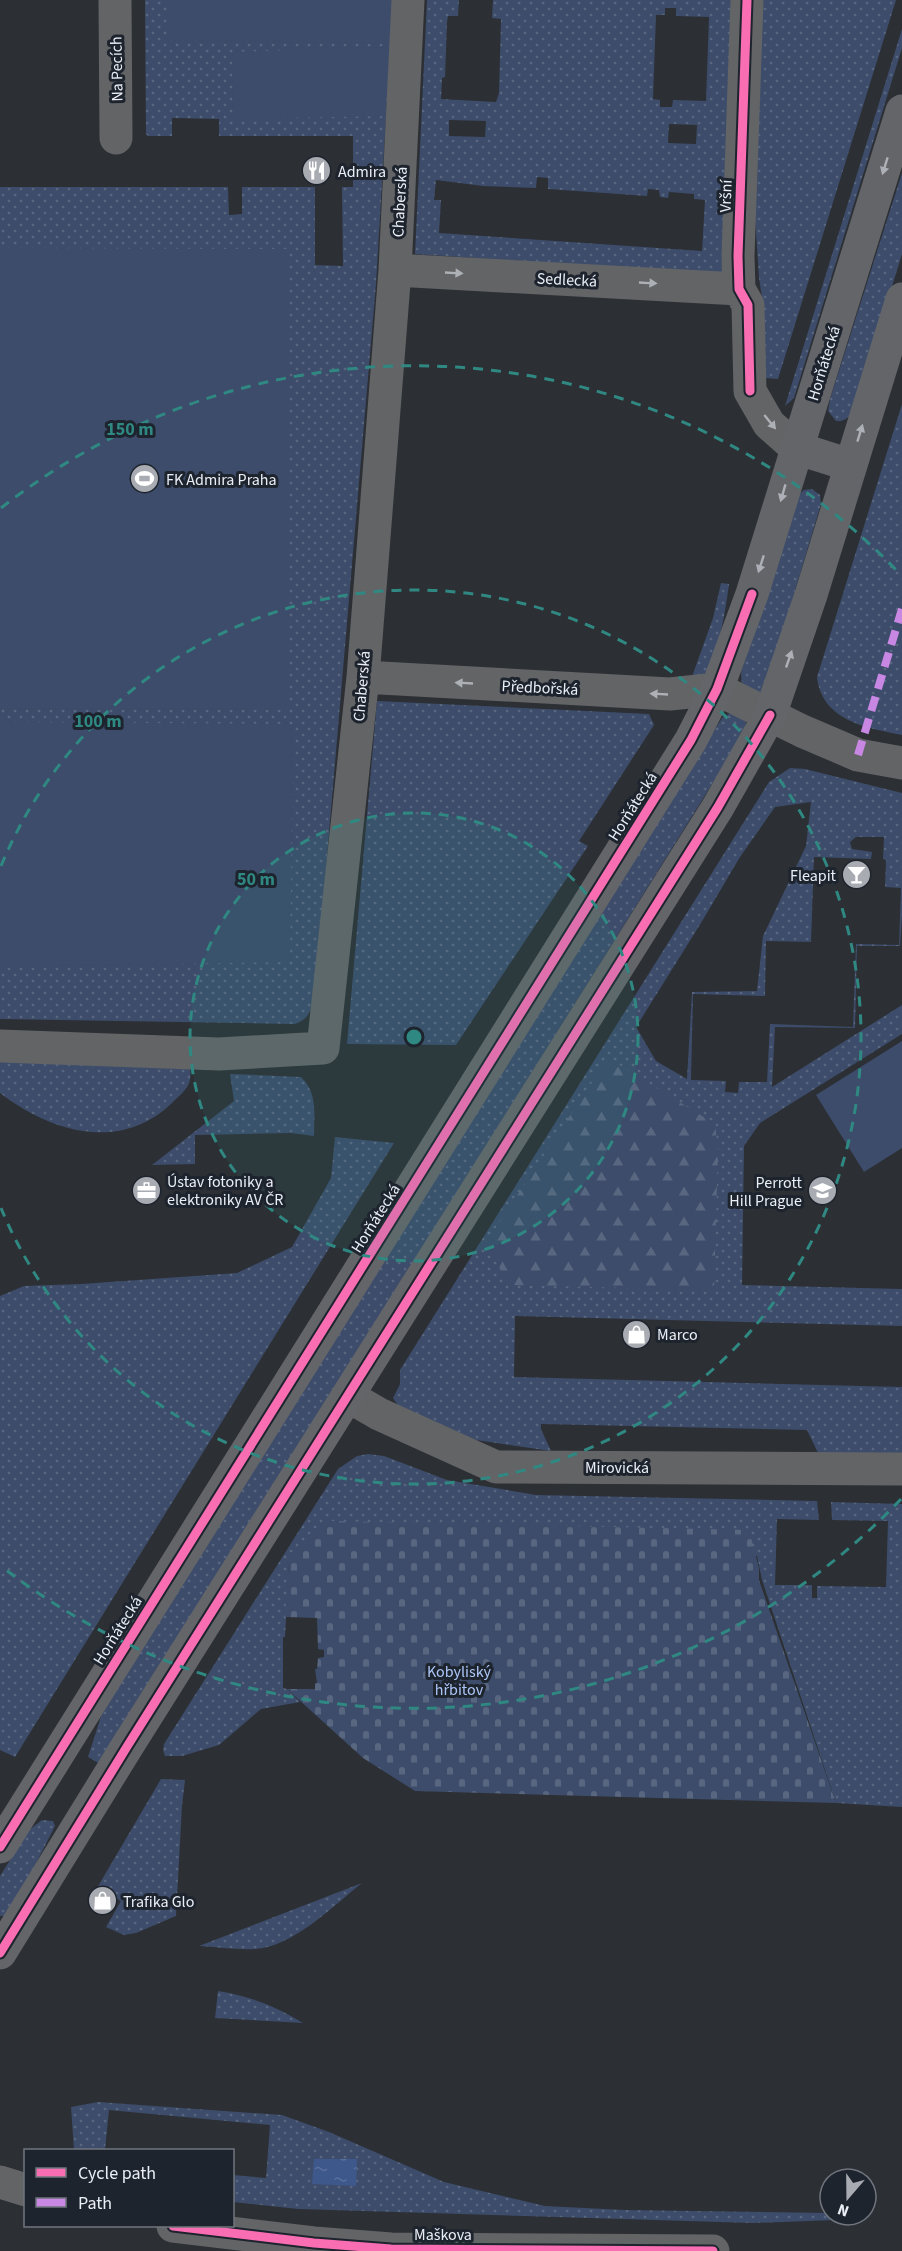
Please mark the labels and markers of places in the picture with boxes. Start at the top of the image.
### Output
restaurant icon: Admira [301,155,333,187]
place label: Admira [338,161,386,183]
sports icon: FK Admira Praha [129,463,161,495]
place label: FK Admira Praha [166,469,277,491]
bar icon: Fleapit [841,859,873,891]
place label: Fleapit [790,865,837,887]
centre of rings [404,1027,424,1047]
place label: Ústav fotoniky a elektroniky AV ČR [167,1171,283,1211]
place label: Perrott Hill Prague [729,1172,803,1212]
office icon: Ústav fotoniky a elektroniky AV ČR [130,1174,162,1206]
school or university icon: Perrott Hill Prague [807,1175,839,1207]
shop icon: Marco [620,1318,652,1350]
place label: Marco [657,1324,698,1346]
shop icon: Trafika Glo [86,1885,118,1917]
place label: Trafika Glo [123,1891,194,1913]

